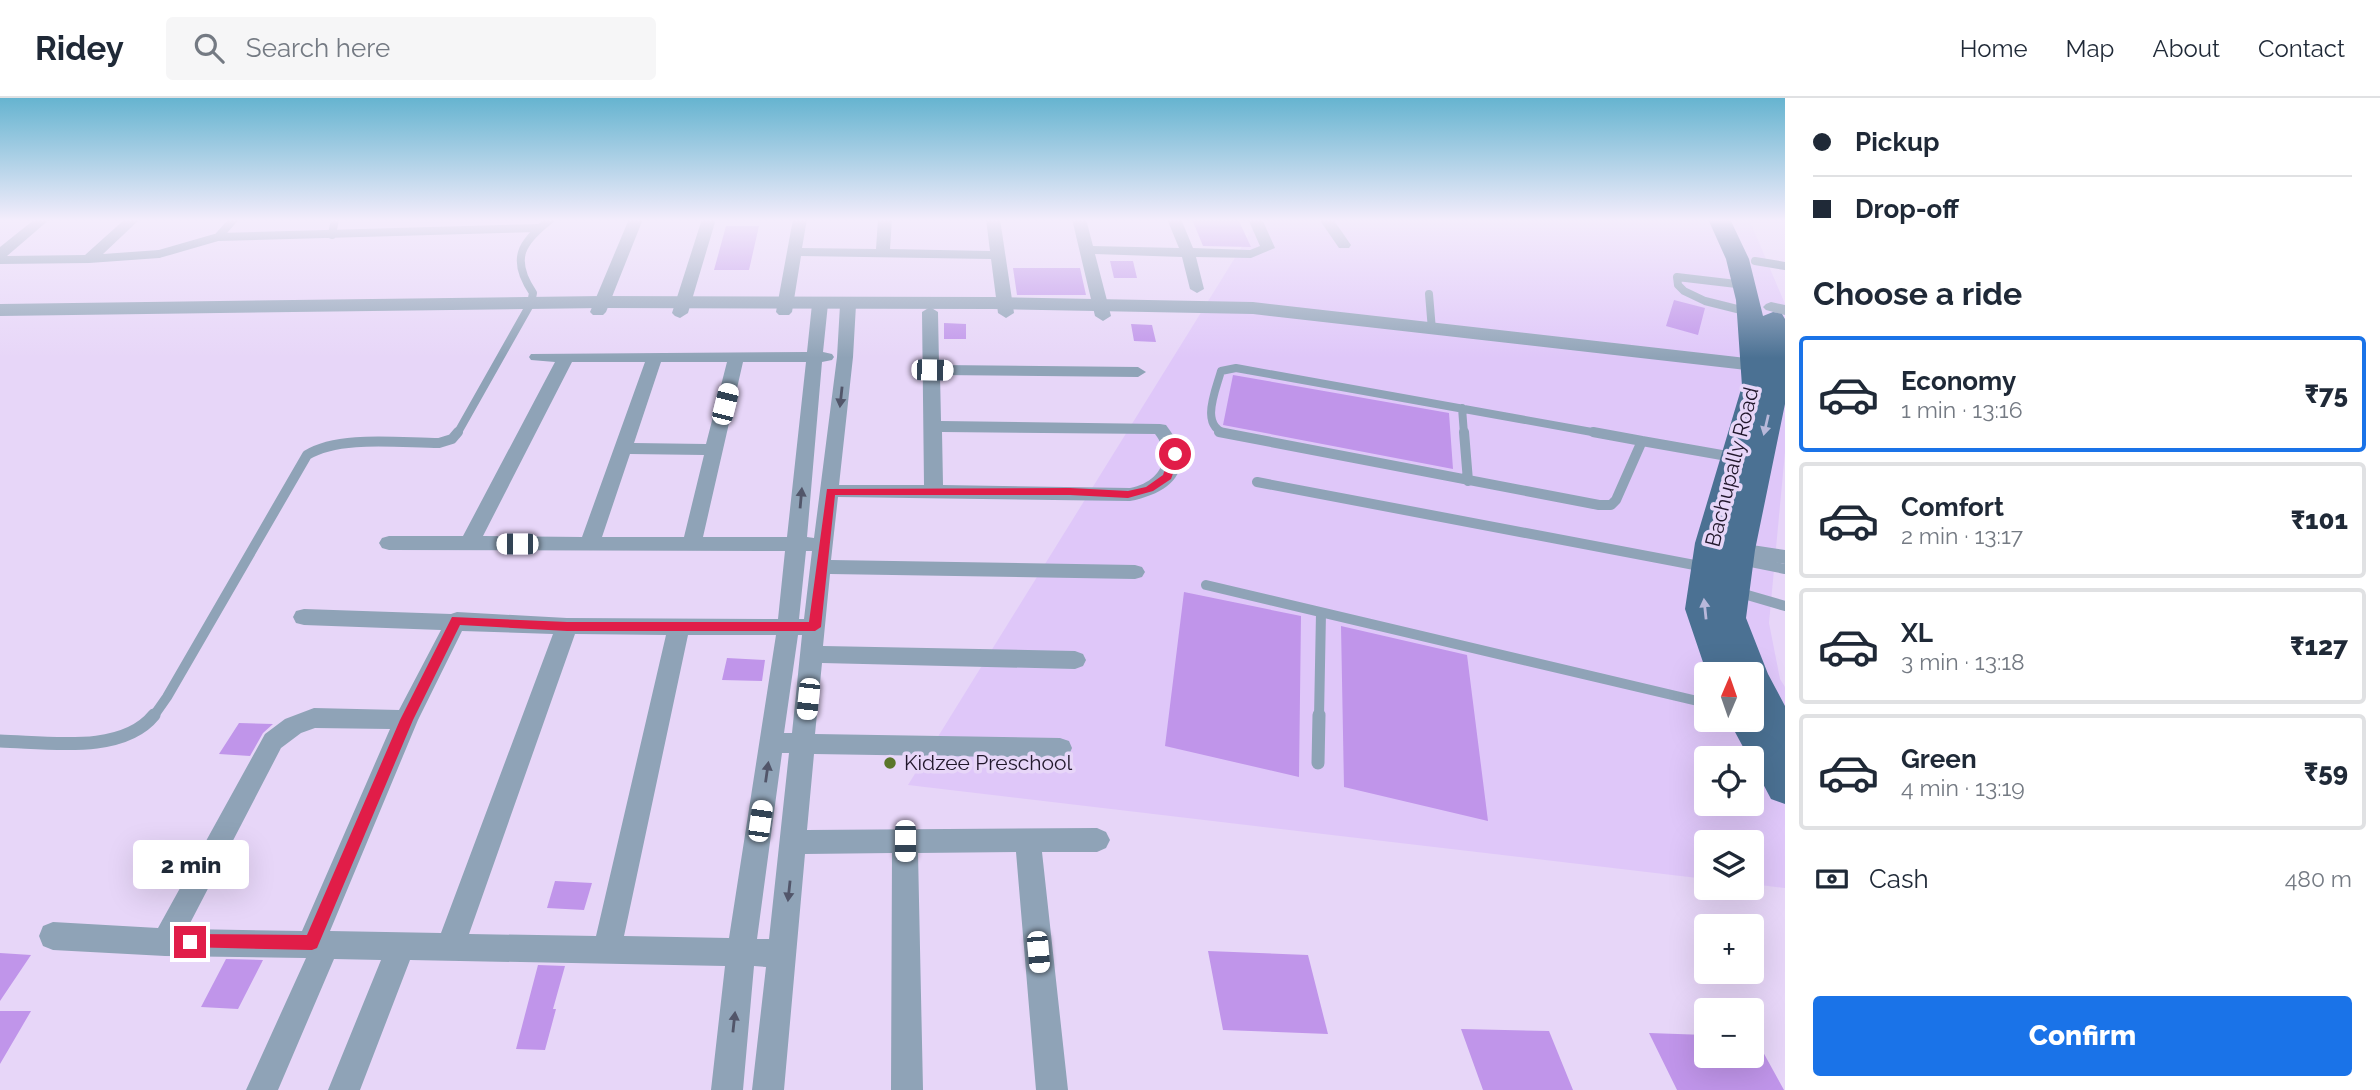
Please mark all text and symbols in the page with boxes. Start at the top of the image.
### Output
search box [166,17,656,80]
text: Ridey [35,29,124,68]
icon: search [190,29,228,67]
text: Search here [246,33,390,63]
text: Home [1960,34,2028,63]
text: Map [2066,34,2114,63]
text: About [2152,34,2220,63]
text: Contact [2258,34,2345,63]
text: Pickup [1855,127,1940,157]
text: Drop-off [1855,194,1959,224]
text: Choose a ride [1813,275,2022,312]
car [911,359,954,381]
icon: car [1817,363,1880,426]
text: Economy [1901,366,2016,396]
text: ₹75 [2304,379,2348,409]
car [710,381,741,427]
street label: Bachupally Road [1700,384,1763,549]
one-way arrow [835,386,846,408]
text: 1 min · 13:16 [1901,396,2023,423]
one-way arrow [1760,414,1771,436]
route start [1159,438,1191,470]
one-way arrow [796,487,807,509]
icon: car [1817,489,1880,552]
text: Comfort [1901,492,2004,522]
text: ₹101 [2291,505,2348,535]
text: 2 min · 13:17 [1901,522,2023,549]
car [497,534,539,555]
one-way arrow [1699,598,1710,620]
icon: car [1817,615,1880,678]
text: XL [1901,618,1933,648]
text: ₹127 [2290,631,2348,661]
text: 3 min · 13:18 [1901,648,2025,675]
north arrow [1694,662,1764,732]
map controls [1694,662,1764,1068]
car [796,677,821,721]
icon: car [1817,741,1880,804]
text: Green [1901,744,1977,774]
button: locate [1694,746,1764,816]
place label: Kidzee Preschool [904,750,1073,775]
marker: Kidzee Preschool [882,755,898,771]
text: ₹59 [2304,757,2348,787]
one-way arrow [762,761,773,783]
text: 4 min · 13:19 [1901,774,2025,801]
car [747,799,774,843]
car [895,820,916,862]
button: layers [1694,830,1764,900]
callout: 2 min [132,840,248,890]
text: 2 min [161,851,221,878]
icon: cash [1813,860,1851,898]
text: Cash [1869,864,1929,894]
text: 480 m [2285,865,2352,892]
one-way arrow [783,880,794,902]
button: + [1694,914,1764,984]
route end [174,926,206,958]
car [1026,930,1051,974]
button: Confirm [1813,996,2352,1076]
button: − [1694,998,1764,1068]
one-way arrow [729,1011,740,1033]

